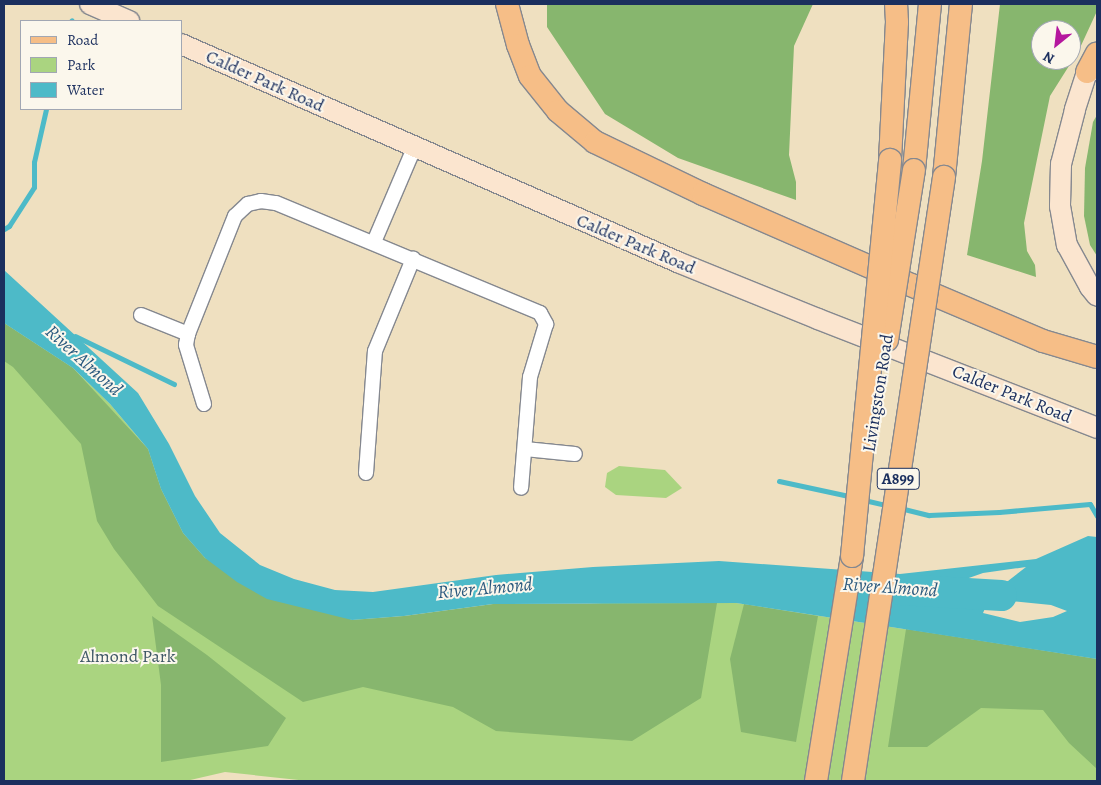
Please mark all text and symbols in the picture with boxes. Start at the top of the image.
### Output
legend [20,20,182,110]
north arrow [1031,20,1081,70]
text: Road [67,30,98,50]
street label: Calder Park Road [203,45,327,117]
text: N [1040,47,1058,68]
text: Park [67,55,95,75]
text: Water [67,80,104,100]
street label: Calder Park Road [573,209,699,279]
water label: River Almond [40,321,126,401]
street label: Livingston Road [858,332,898,454]
street label: Calder Park Road [949,360,1075,428]
road number: A899 [877,466,919,492]
water label: River Almond [437,573,533,605]
water label: River Almond [842,573,938,603]
park label: Almond Park [80,645,176,667]

